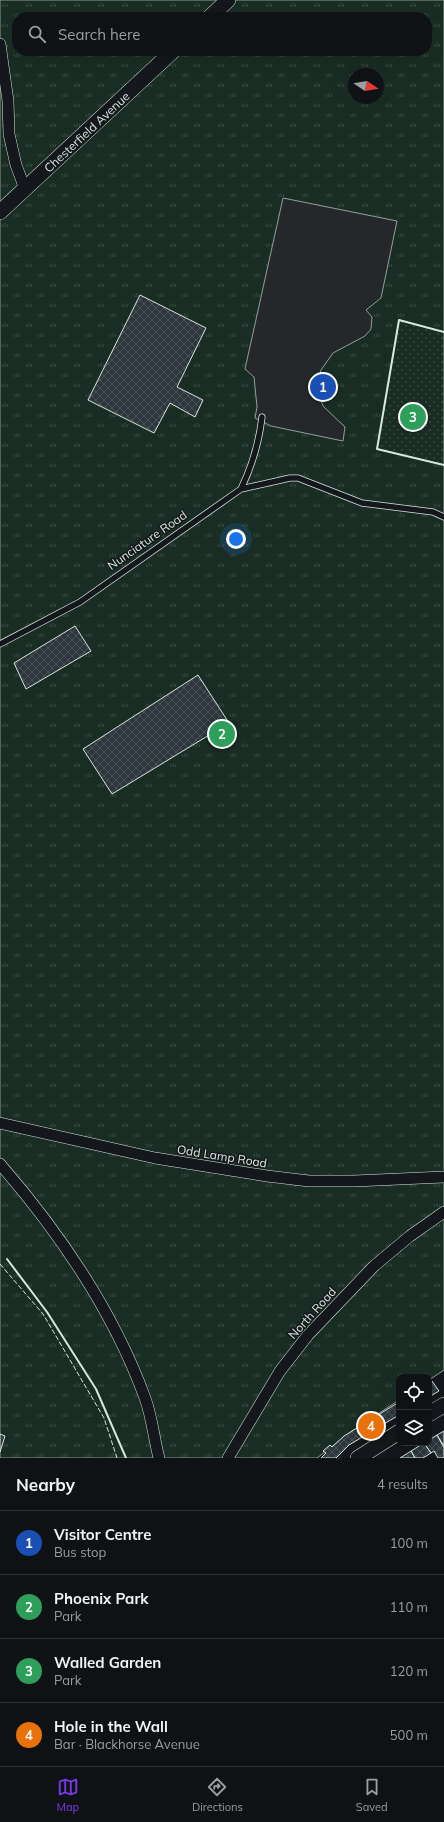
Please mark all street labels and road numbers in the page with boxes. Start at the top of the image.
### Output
street label: Chesterfield Avenue [40,88,132,175]
street label: Nunciature Road [104,507,190,573]
street label: Odd Lamp Road [176,1141,268,1171]
street label: North Road [285,1284,339,1342]

